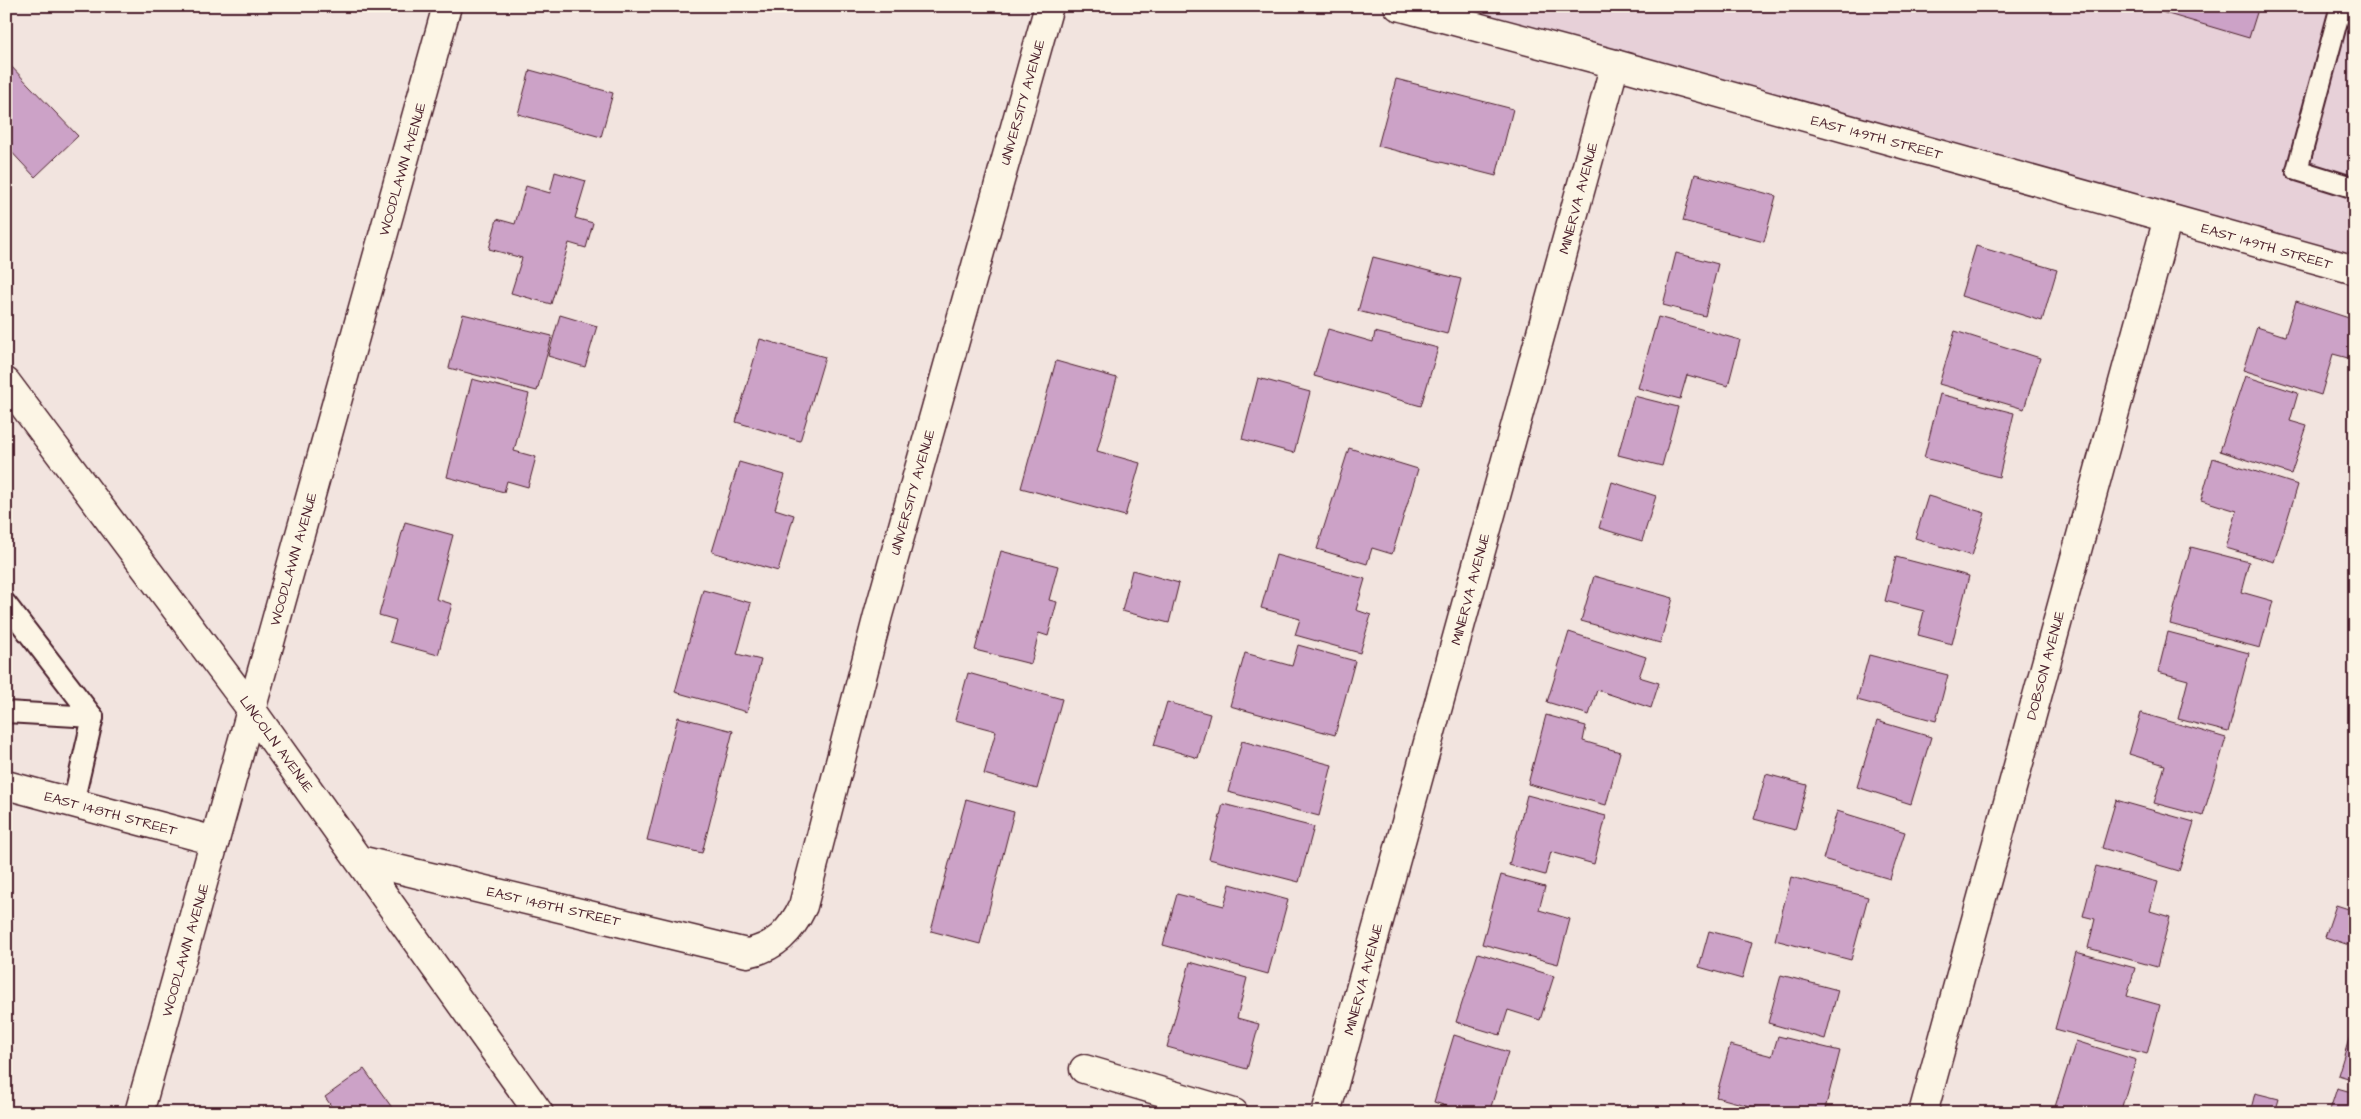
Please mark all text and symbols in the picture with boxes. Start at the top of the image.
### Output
street label: UNIVERSITY AVENUE [995,37,1051,167]
street label: WOODLAWN AVENUE [374,99,432,238]
street label: EAST 149TH STREET [1809,111,1945,165]
street label: MINERVA AVENUE [1554,139,1604,256]
street label: EAST 149TH STREET [2199,219,2335,275]
street label: UNIVERSITY AVENUE [885,427,941,557]
street label: WOODLAWN AVENUE [265,489,323,628]
street label: MINERVA AVENUE [1446,530,1496,647]
street label: DOBSON AVENUE [2022,608,2070,722]
street label: LINCOLN AVENUE [234,692,318,798]
street label: EAST 148TH STREET [42,787,180,841]
street label: WOODLAWN AVENUE [157,880,215,1019]
street label: EAST 148TH STREET [485,882,623,932]
street label: MINERVA AVENUE [1339,920,1389,1037]

